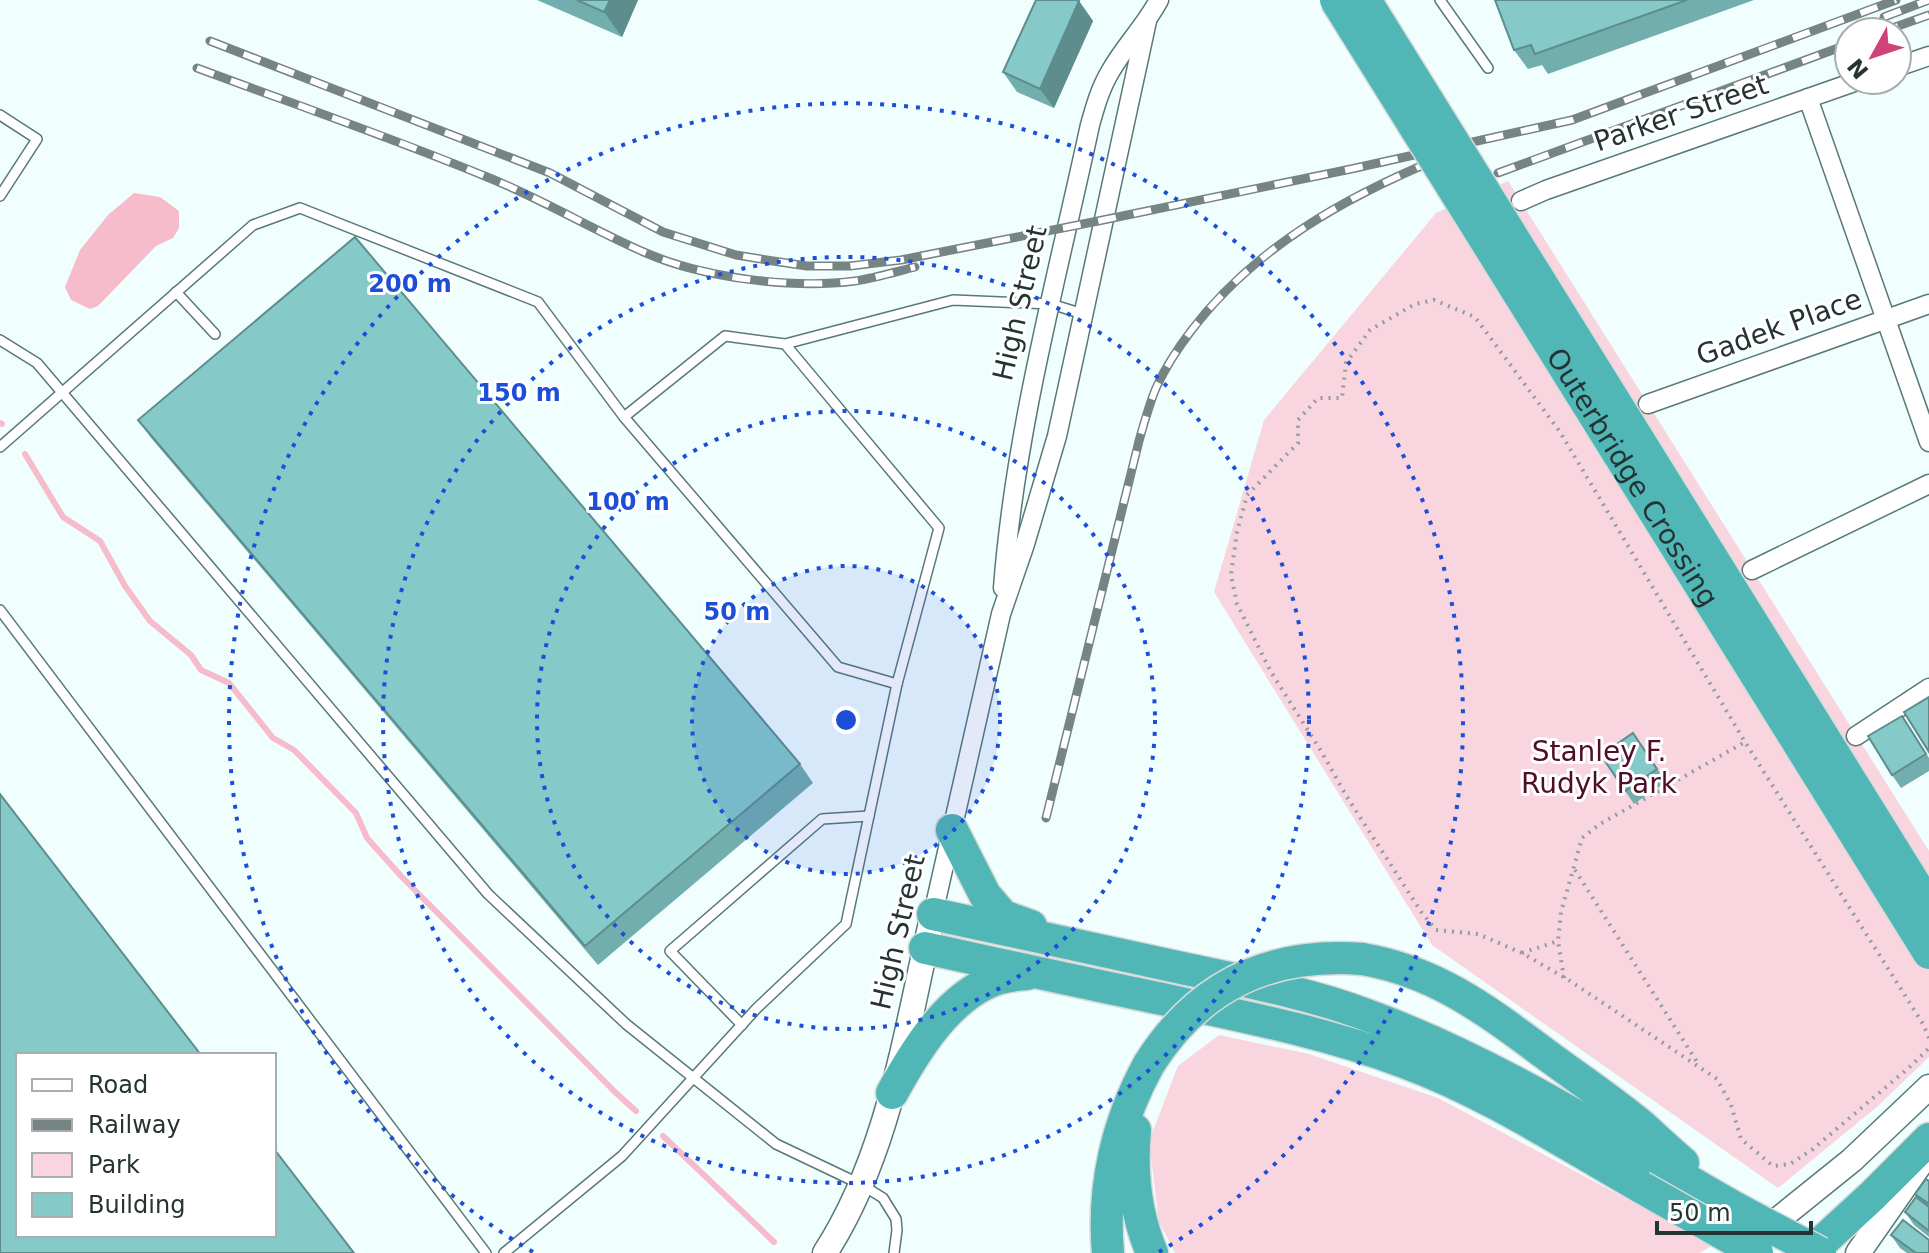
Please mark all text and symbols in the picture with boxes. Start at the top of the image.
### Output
north arrow [1833,16,1913,96]
text: N [1843,53,1874,84]
street label: Parker Street [1589,68,1773,158]
street label: High Street [986,222,1054,384]
text: 200 m [368,270,452,298]
street label: Gadek Place [1692,282,1866,372]
street label: Outerbridge Crossing [1540,342,1726,613]
text: 150 m [477,379,561,407]
text: 100 m [586,488,670,516]
text: 50 m [704,598,770,626]
centre of rings [832,706,860,734]
park label: Stanley F. Rudyk Park [1521,735,1678,800]
street label: High Street [864,851,932,1013]
legend [16,1053,276,1237]
text: Road [88,1071,148,1099]
text: Railway [88,1111,181,1139]
text: Park [88,1151,140,1179]
scale bar [1657,1185,1811,1235]
text: Building [88,1191,185,1219]
text: 50 m [1669,1199,1731,1227]

